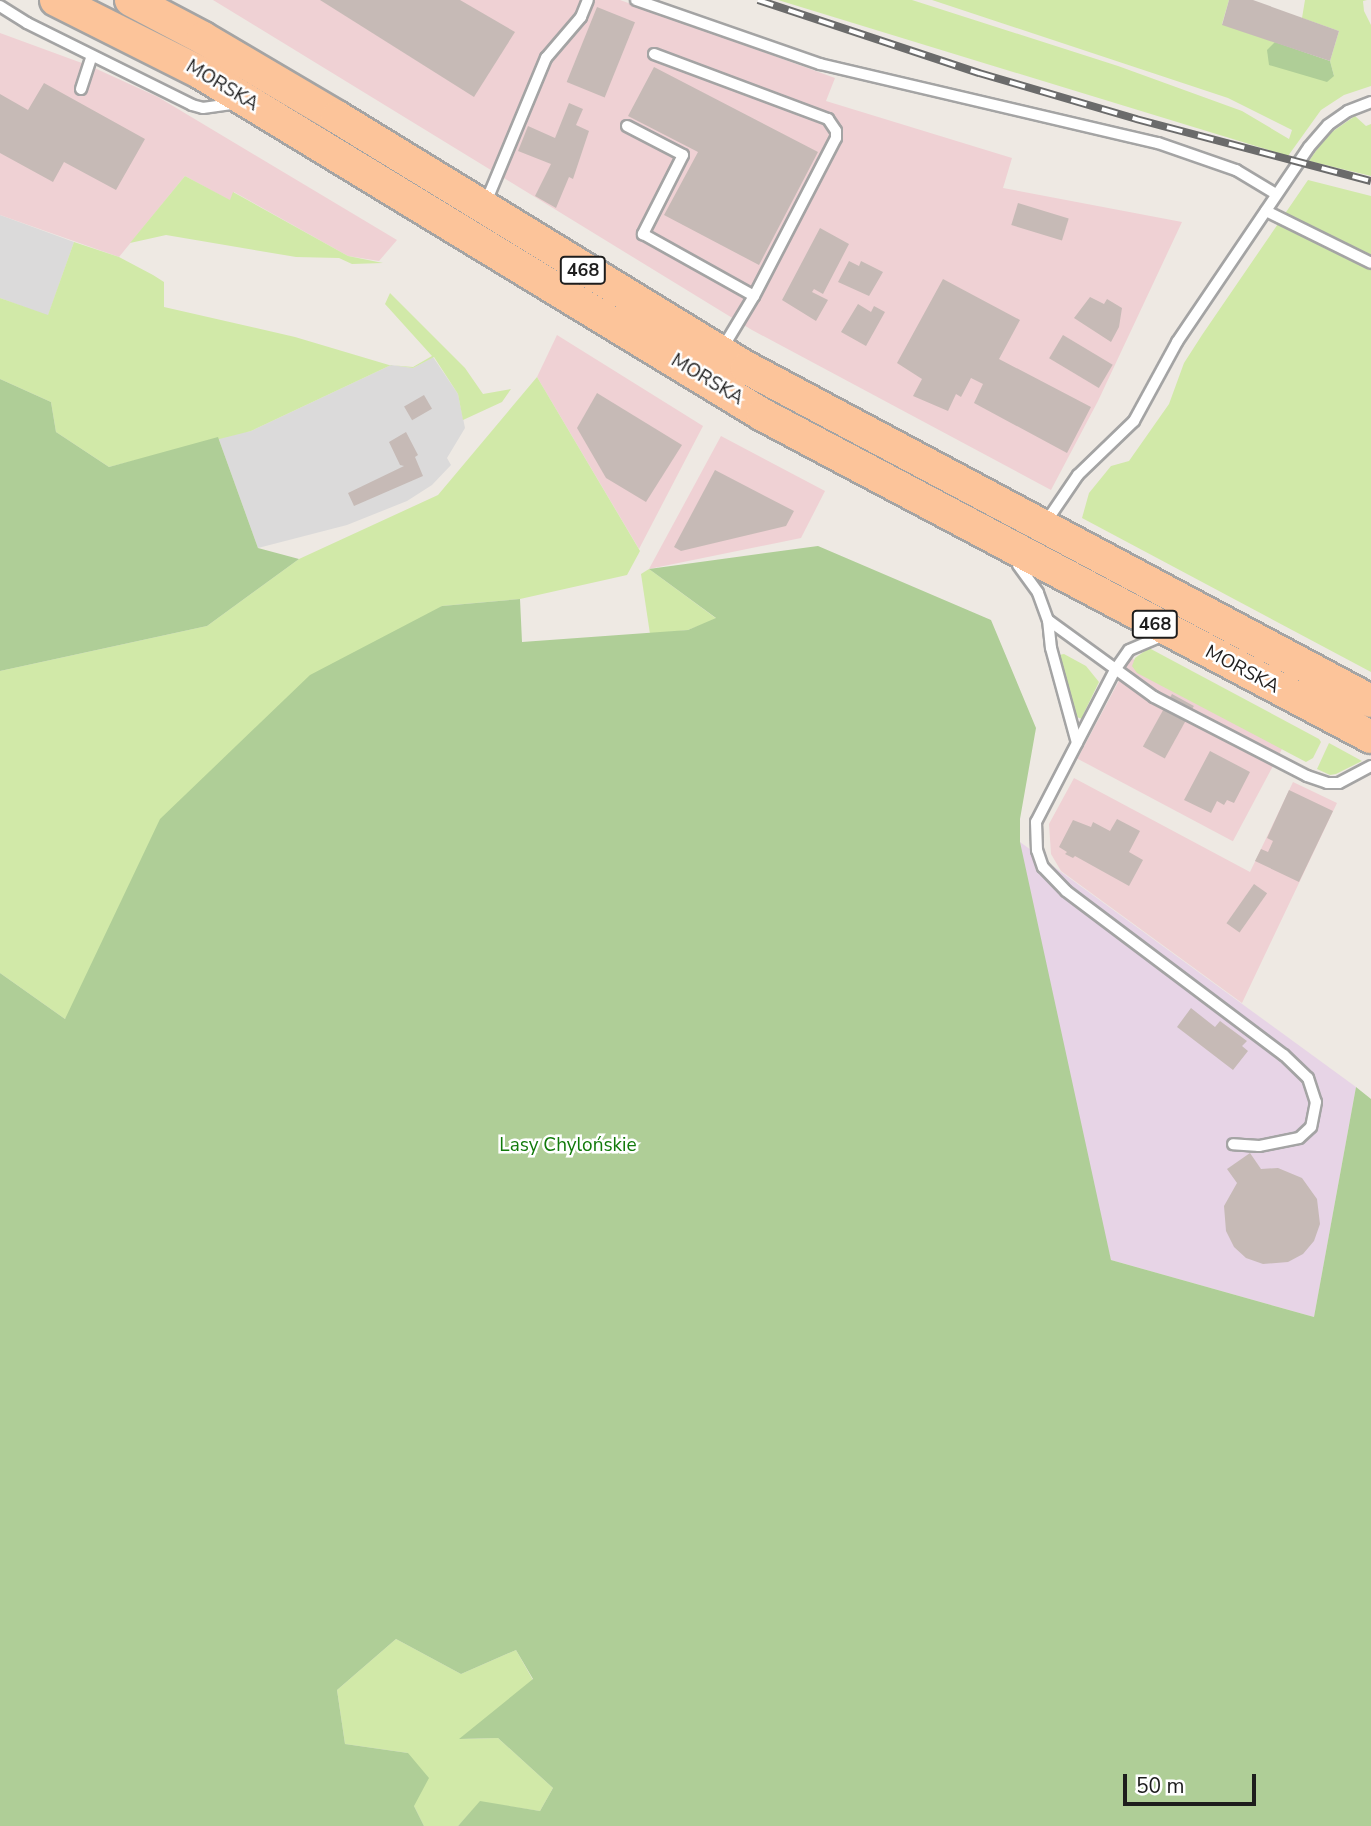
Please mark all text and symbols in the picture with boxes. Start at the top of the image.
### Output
street label: MORSKA [182,56,262,116]
road number: 468 [558,256,608,284]
street label: MORSKA [667,350,747,410]
road number: 468 [1130,610,1180,638]
street label: MORSKA [1201,641,1283,699]
park label: Lasy Chylońskie [499,1135,637,1157]
scale bar [1126,1759,1259,1803]
text: 50 m [1136,1772,1185,1800]

